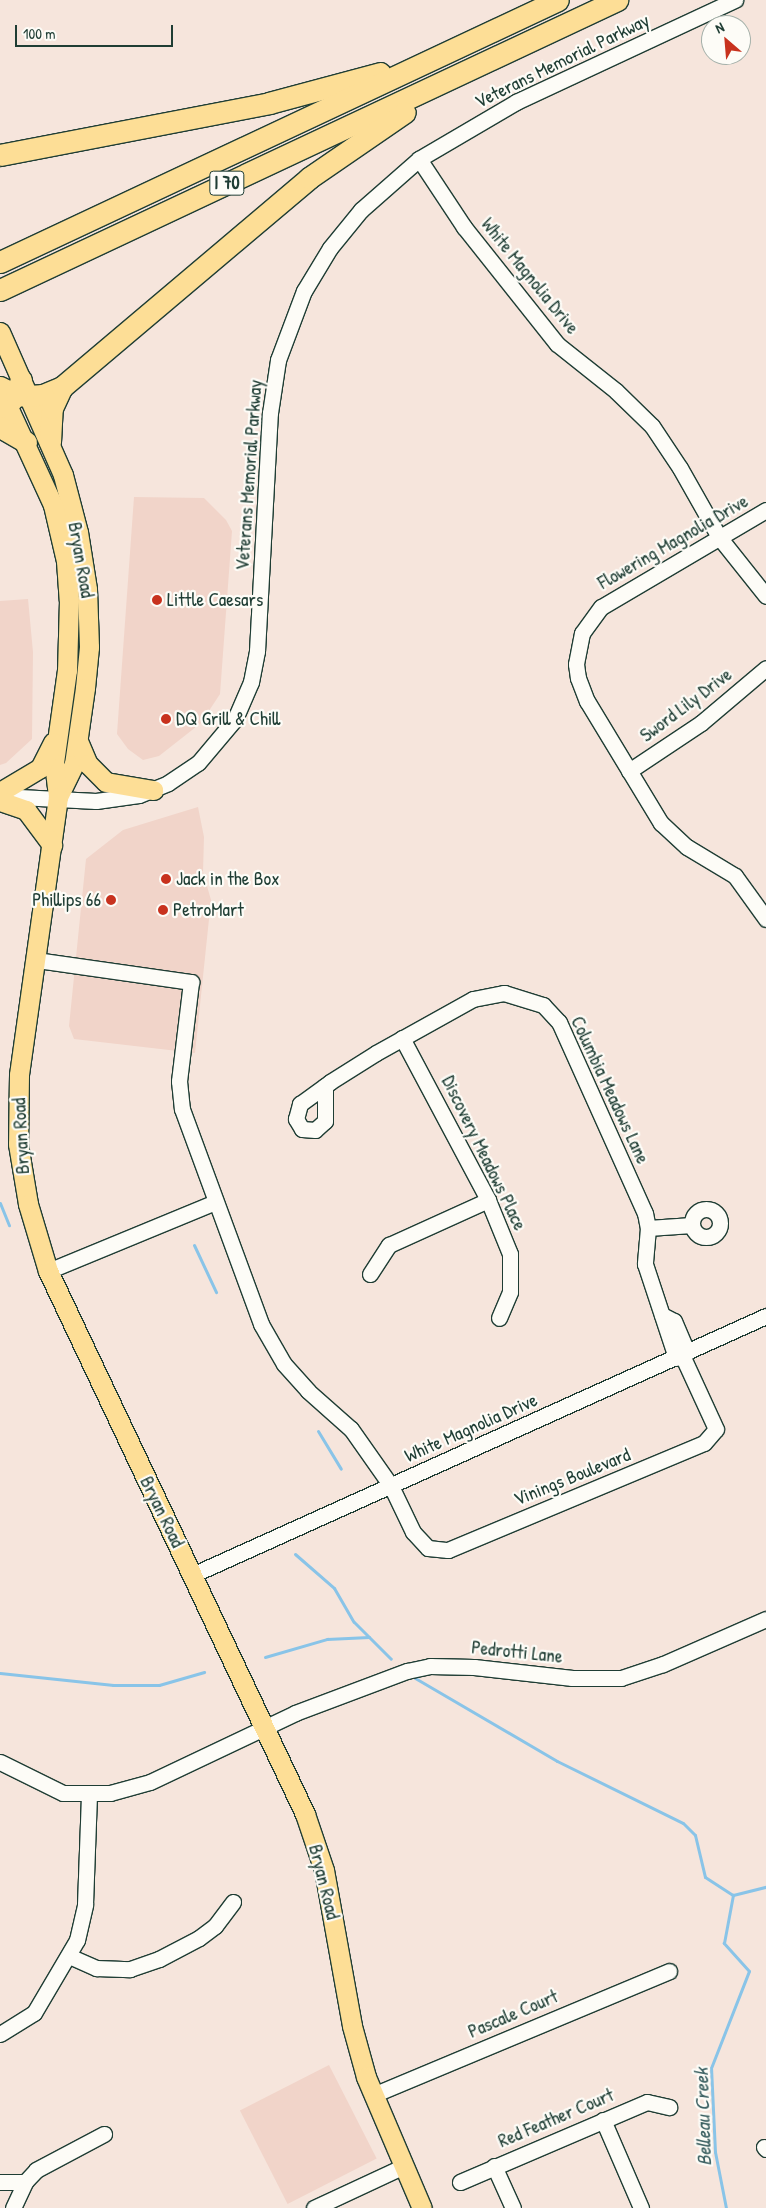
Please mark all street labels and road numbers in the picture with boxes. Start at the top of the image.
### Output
street label: Veterans Memorial Parkway [471,9,653,113]
road number: I 70 [208,168,246,198]
street label: White Magnolia Drive [476,213,584,339]
street label: Veterans Memorial Parkway [231,379,267,571]
street label: Flowering Magnolia Drive [594,490,752,594]
street label: Bryan Road [63,520,99,600]
street label: Sword Lily Drive [636,663,736,747]
street label: Columbia Meadows Lane [566,1013,654,1167]
street label: Discovery Meadows Place [437,1072,531,1234]
street label: Bryan Road [8,1097,34,1175]
street label: White Magnolia Drive [401,1389,541,1467]
street label: Vinings Boulevard [510,1443,634,1511]
street label: Bryan Road [135,1473,189,1551]
street label: Pedrotti Lane [470,1636,564,1668]
street label: Bryan Road [304,1842,344,1922]
street label: Pascale Court [465,1985,561,2043]
street label: Red Feather Court [495,2083,617,2153]

